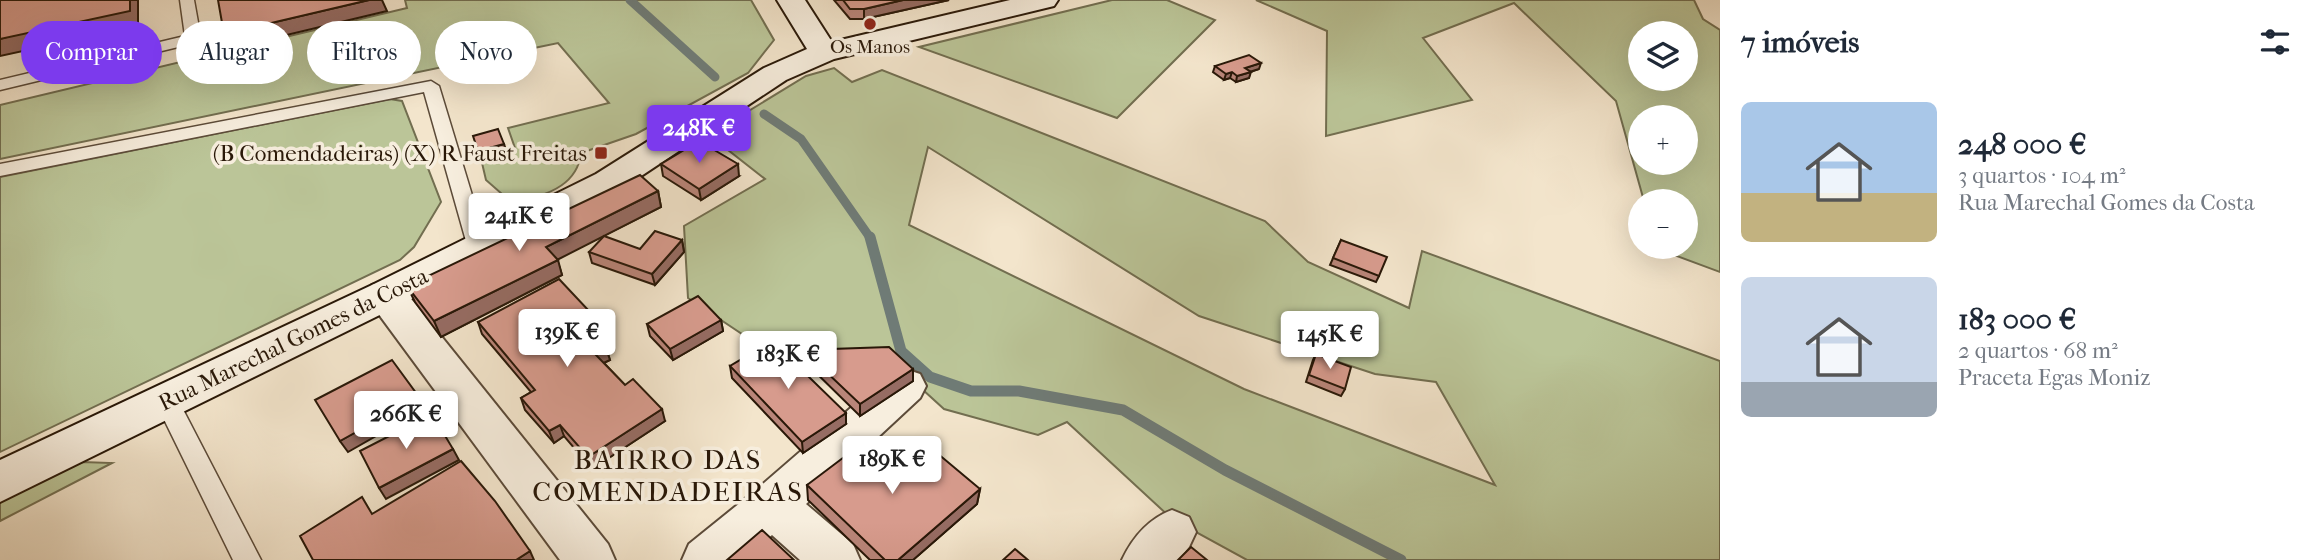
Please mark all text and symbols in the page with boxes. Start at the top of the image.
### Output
marker: Os Manos [862,16,878,32]
chip: Comprar [21,21,162,84]
chip: Alugar [176,21,293,84]
chip: Filtros [307,21,421,84]
chip: Novo [435,21,537,84]
map controls [1628,21,1698,259]
button: layers [1628,21,1698,91]
icon: filters [2256,23,2294,61]
text: 7 imóveis [1741,25,1859,60]
place label: Os Manos [830,36,910,58]
button: + [1628,105,1698,175]
pin: 248K € [642,106,756,165]
text: 248K € [663,114,735,141]
text: 248 000 € [1958,127,2087,162]
icon: home [1797,130,1881,214]
place label: (B Comendadeiras) (X) R Faust Freitas [213,140,587,167]
marker: (B Comendadeiras) (X) R Faust Freitas [593,145,609,161]
text: 3 quartos · 104 m² [1958,162,2125,189]
button: − [1628,189,1698,259]
text: Rua Marechal Gomes da Costa [1958,189,2255,216]
pin: 241K € [462,194,576,253]
text: 241K € [485,202,553,229]
street label: Rua Marechal Gomes da Costa [154,262,433,417]
text: 183 000 € [1958,302,2076,337]
icon: home [1797,305,1881,389]
pin: 139K € [510,310,624,369]
pin: 145K € [1273,312,1387,371]
text: 139K € [534,318,600,345]
text: 145K € [1297,320,1363,347]
pin: 183K € [731,332,845,391]
text: 2 quartos · 68 m² [1958,337,2118,364]
text: 183K € [756,340,820,367]
text: Praceta Egas Moniz [1958,364,2151,391]
pin: 266K € [349,392,463,451]
text: 266K € [370,400,442,427]
pin: 189K € [835,436,949,496]
district label: BAIRRO DAS COMENDADEIRAS [532,443,804,508]
text: 189K € [858,445,926,472]

